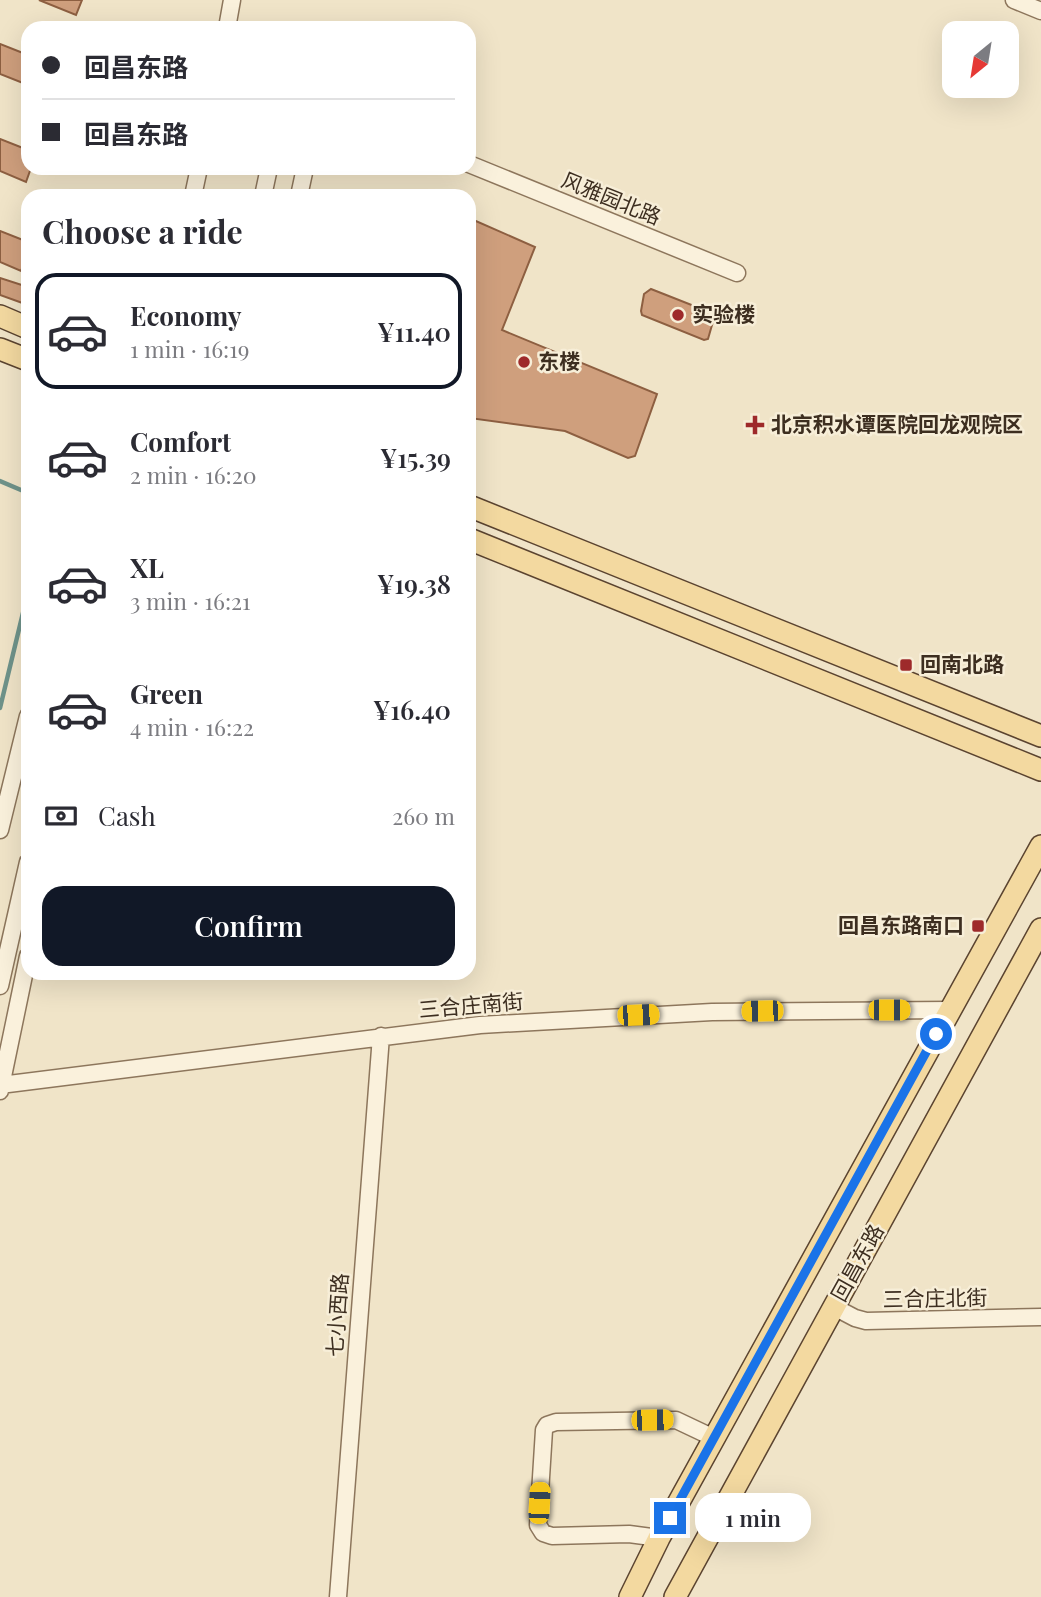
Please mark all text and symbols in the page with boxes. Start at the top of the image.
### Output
north arrow [942,21,1018,98]
map controls [942,21,1019,98]
text: 回昌东路 [84,49,188,84]
text: 回昌东路 [84,116,188,151]
street label: 风雅园北路 [558,164,666,230]
text: Choose a ride [42,209,243,252]
text: Economy [130,298,241,333]
place label: 实验楼 [692,299,755,327]
icon: car [46,300,109,363]
marker: 实验楼 [670,307,686,323]
text: ¥11.40 [377,314,451,349]
text: 1 min · 16:19 [130,333,249,364]
place label: 东楼 [538,346,580,374]
marker: 东楼 [516,354,532,370]
place label: 北京积水谭医院回龙观院区 [771,409,1023,437]
marker: 北京积水谭医院回龙观院区 [745,415,765,435]
text: Comfort [130,424,231,459]
icon: car [46,426,109,489]
text: ¥15.39 [380,440,451,475]
text: 2 min · 16:20 [130,459,257,490]
text: XL [130,550,164,585]
icon: car [46,552,109,615]
text: ¥19.38 [377,566,451,601]
text: 3 min · 16:21 [130,585,251,616]
place label: 回南北路 [920,649,1004,677]
marker: 回南北路 [898,657,914,673]
text: Green [130,676,203,711]
icon: car [46,678,109,741]
text: ¥16.40 [373,692,451,727]
text: 4 min · 16:22 [130,711,254,742]
icon: cash [42,797,80,835]
text: Cash [98,798,156,833]
text: 260 m [392,800,455,831]
button: Confirm [42,886,455,966]
place label: 回昌东路南口 [838,910,964,938]
marker: 回昌东路南口 [970,918,986,934]
street label: 三合庄南街 [417,985,524,1023]
car [741,1000,784,1022]
car [869,1000,911,1021]
car [617,1004,660,1026]
route start [920,1018,952,1050]
street label: 回昌东路 [824,1219,889,1306]
street label: 七小西路 [319,1272,353,1358]
street label: 三合庄北街 [882,1282,988,1312]
car [631,1409,674,1431]
car [528,1481,551,1525]
callout: 1 min [694,1494,810,1542]
route end [654,1502,686,1534]
text: 1 min [725,1502,781,1533]

